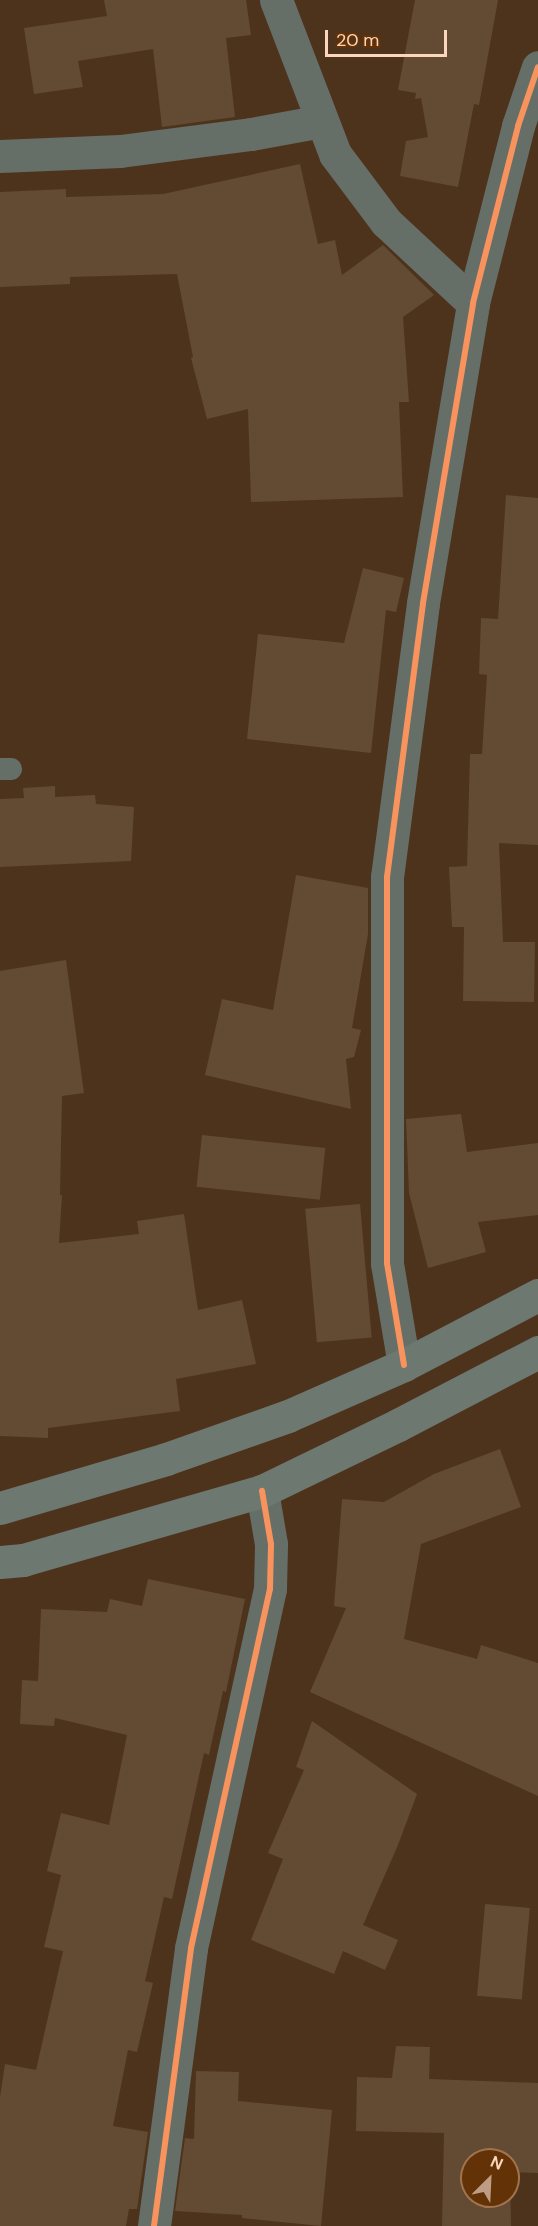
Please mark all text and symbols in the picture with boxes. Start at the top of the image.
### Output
scale bar [328,18,450,56]
text: 20 m [336,28,379,52]
north arrow [460,2148,520,2208]
text: N [487,2151,506,2175]

